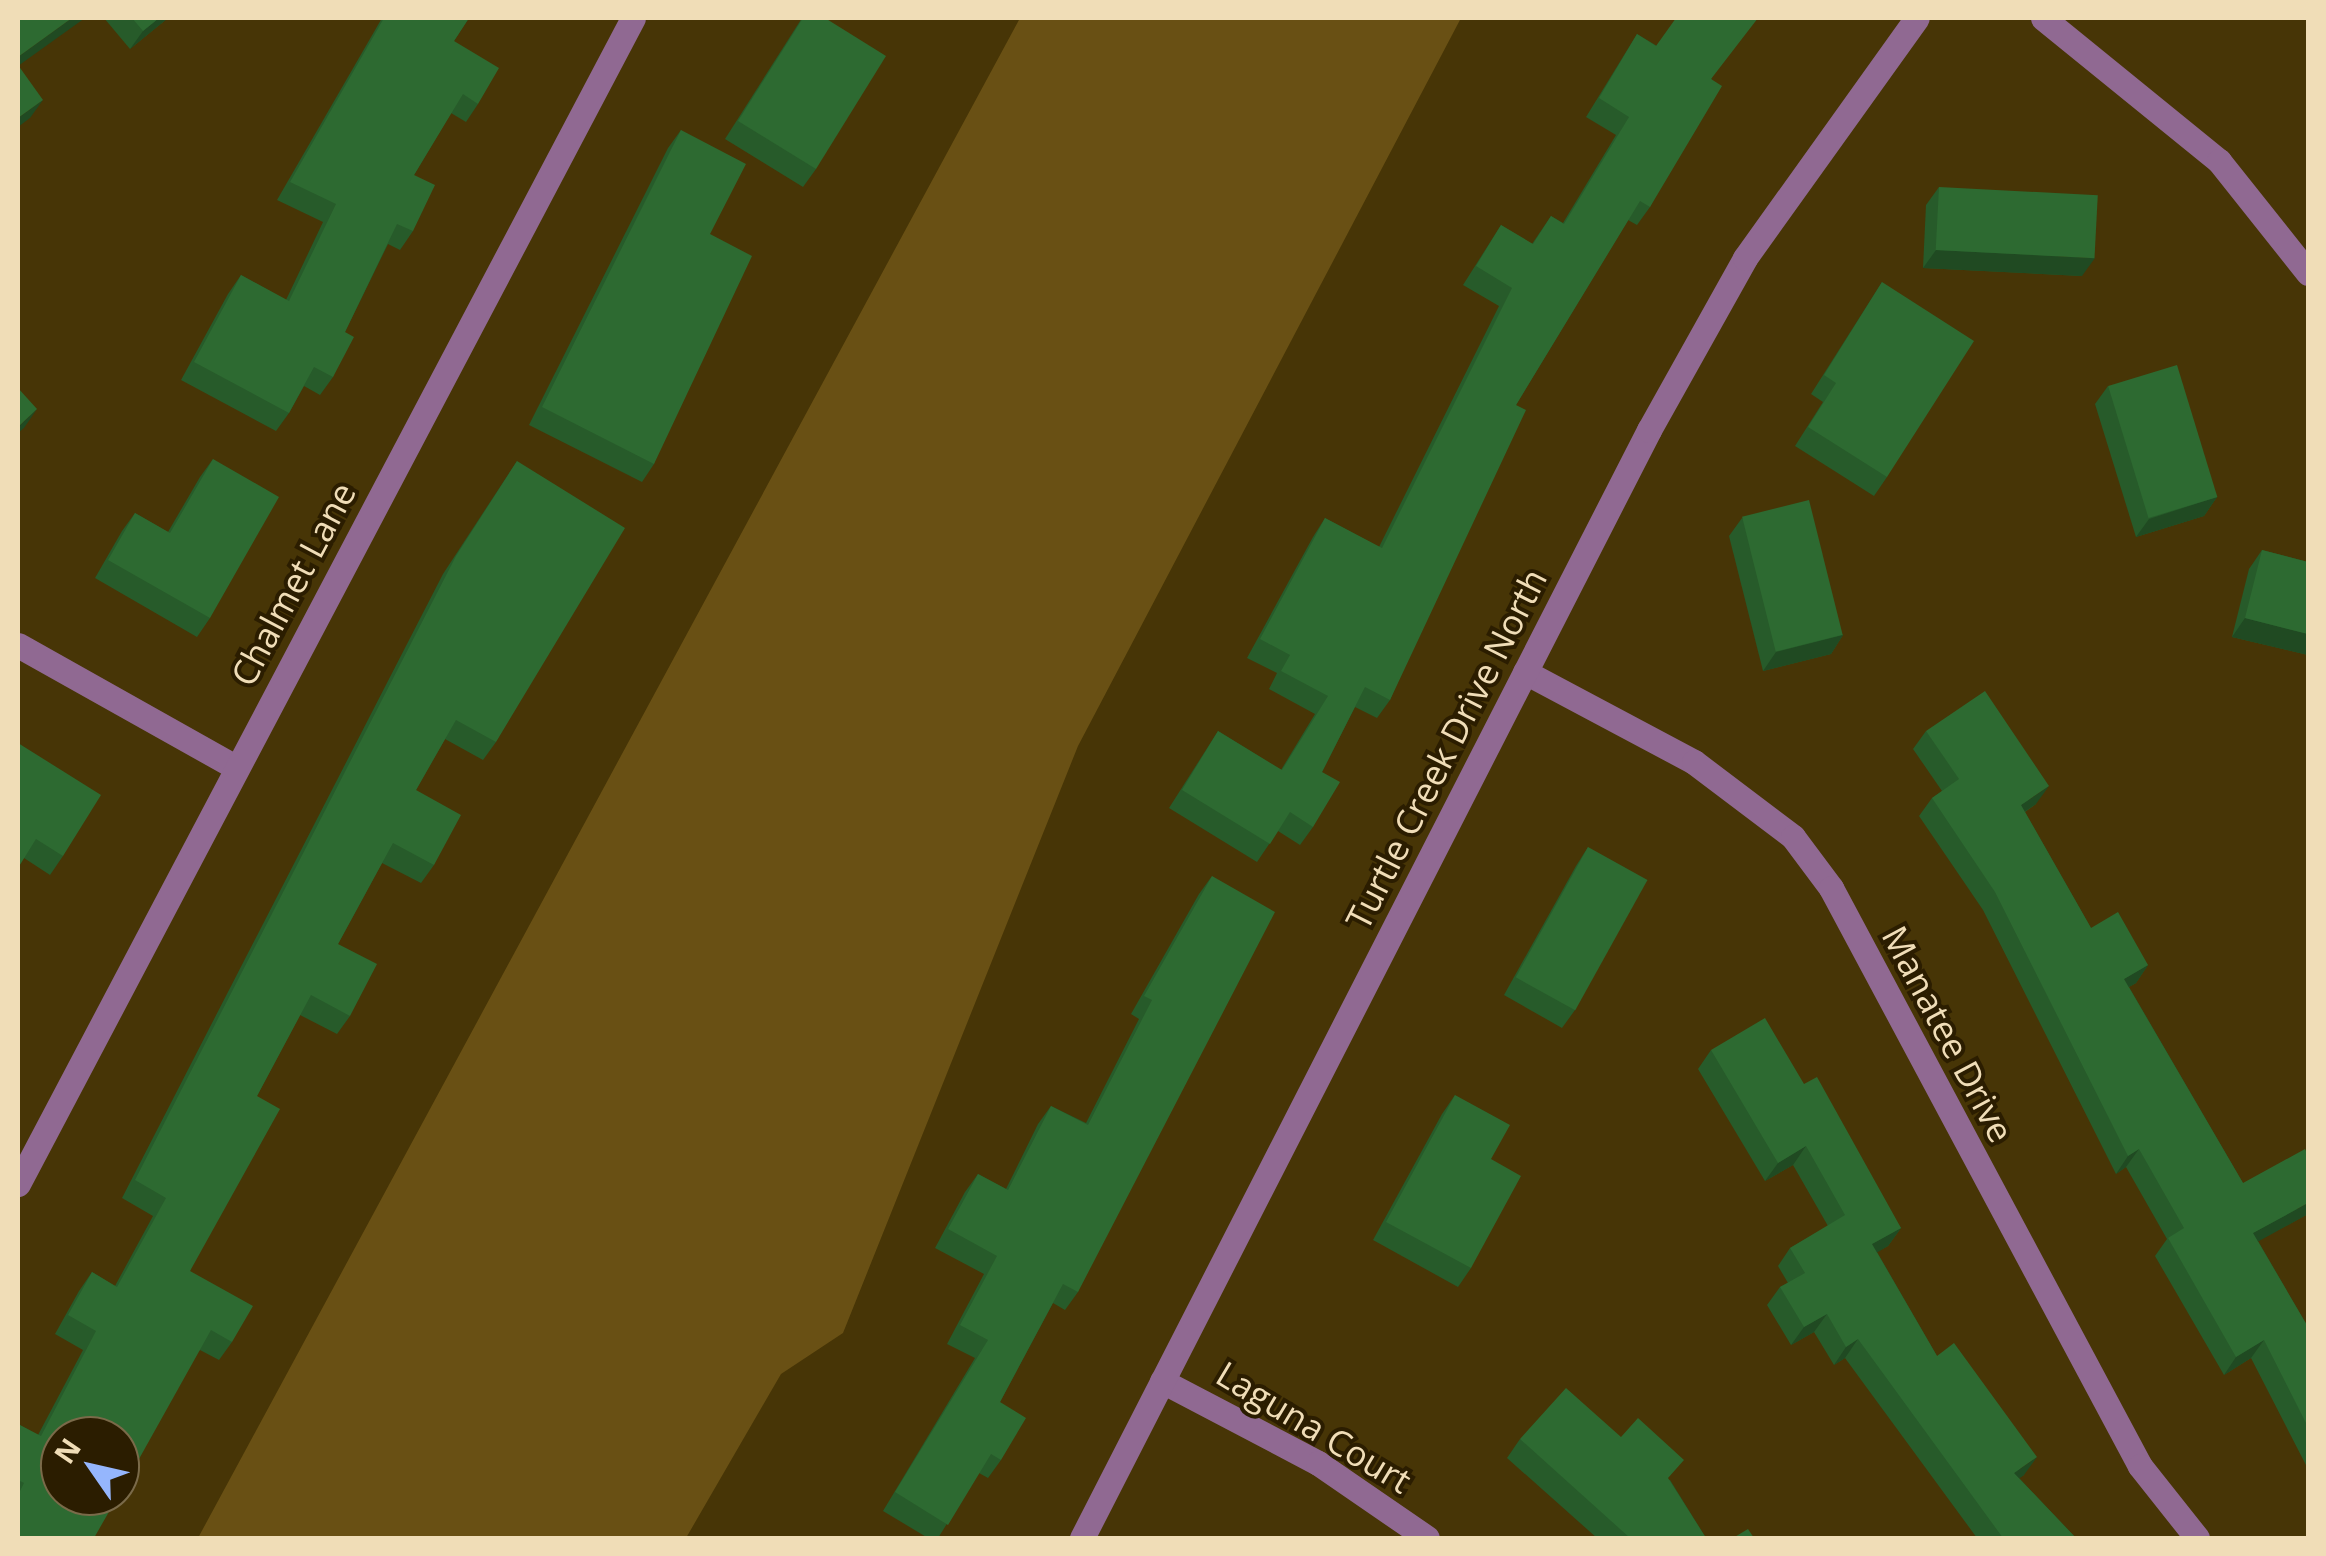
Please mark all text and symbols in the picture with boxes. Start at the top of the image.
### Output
street label: Chalmet Lane [222,475,364,693]
street label: Turtle Creek Drive North [1337,562,1555,936]
street label: Manatee Drive [1874,919,2022,1149]
street label: Laguna Court [1209,1352,1419,1502]
north arrow [40,1416,140,1516]
text: N [45,1430,89,1470]

